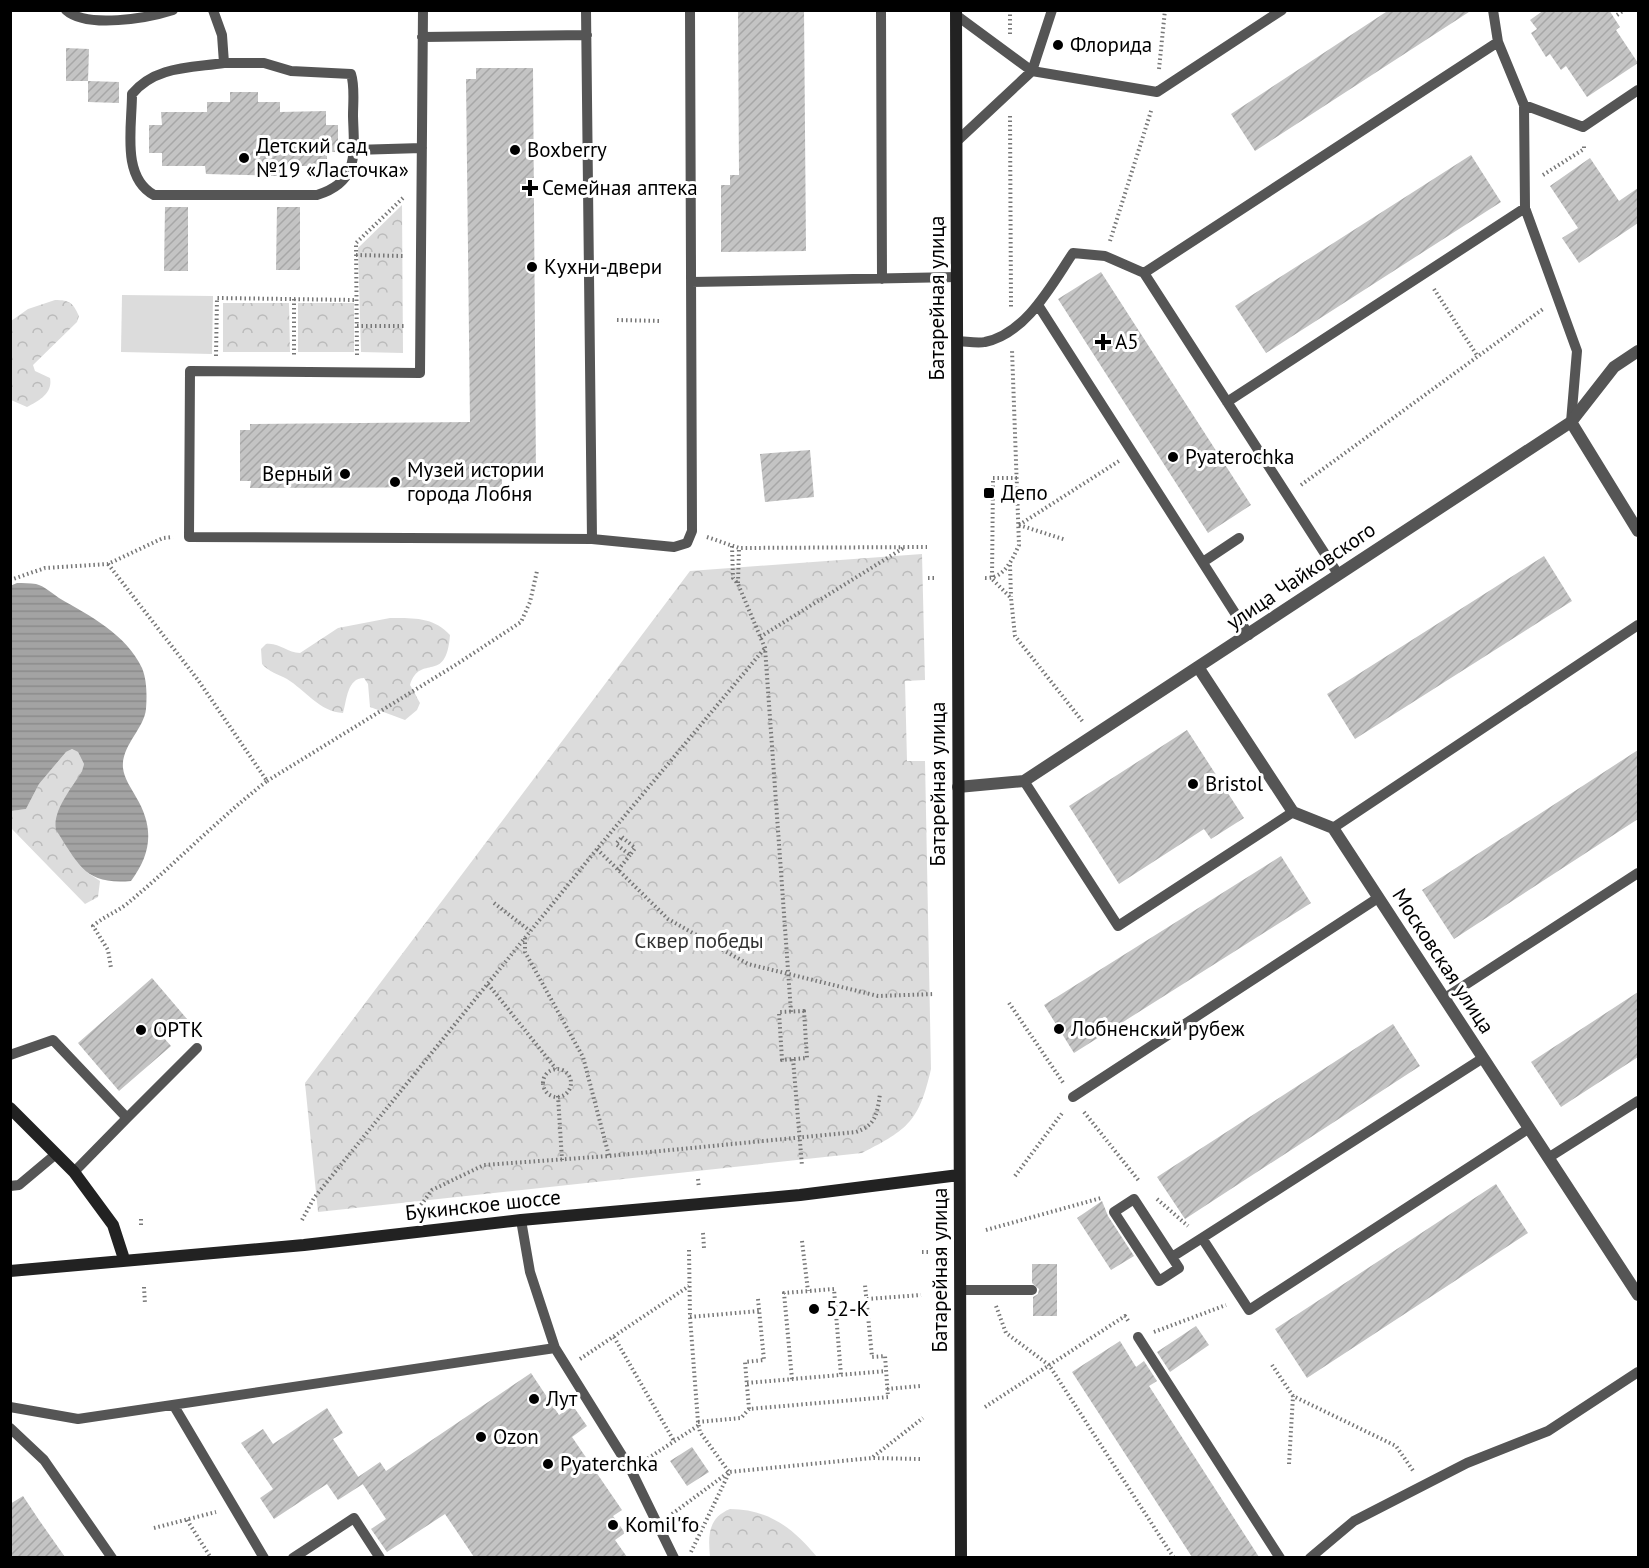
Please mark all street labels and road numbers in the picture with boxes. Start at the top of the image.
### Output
street label: Батарейная улица [923,215,950,381]
street label: улица Чайковского [1221,516,1381,636]
street label: Батарейная улица [924,701,951,867]
street label: Московская улица [1386,883,1500,1038]
street label: Букинское шоссе [404,1183,562,1226]
street label: Батарейная улица [926,1187,953,1353]

